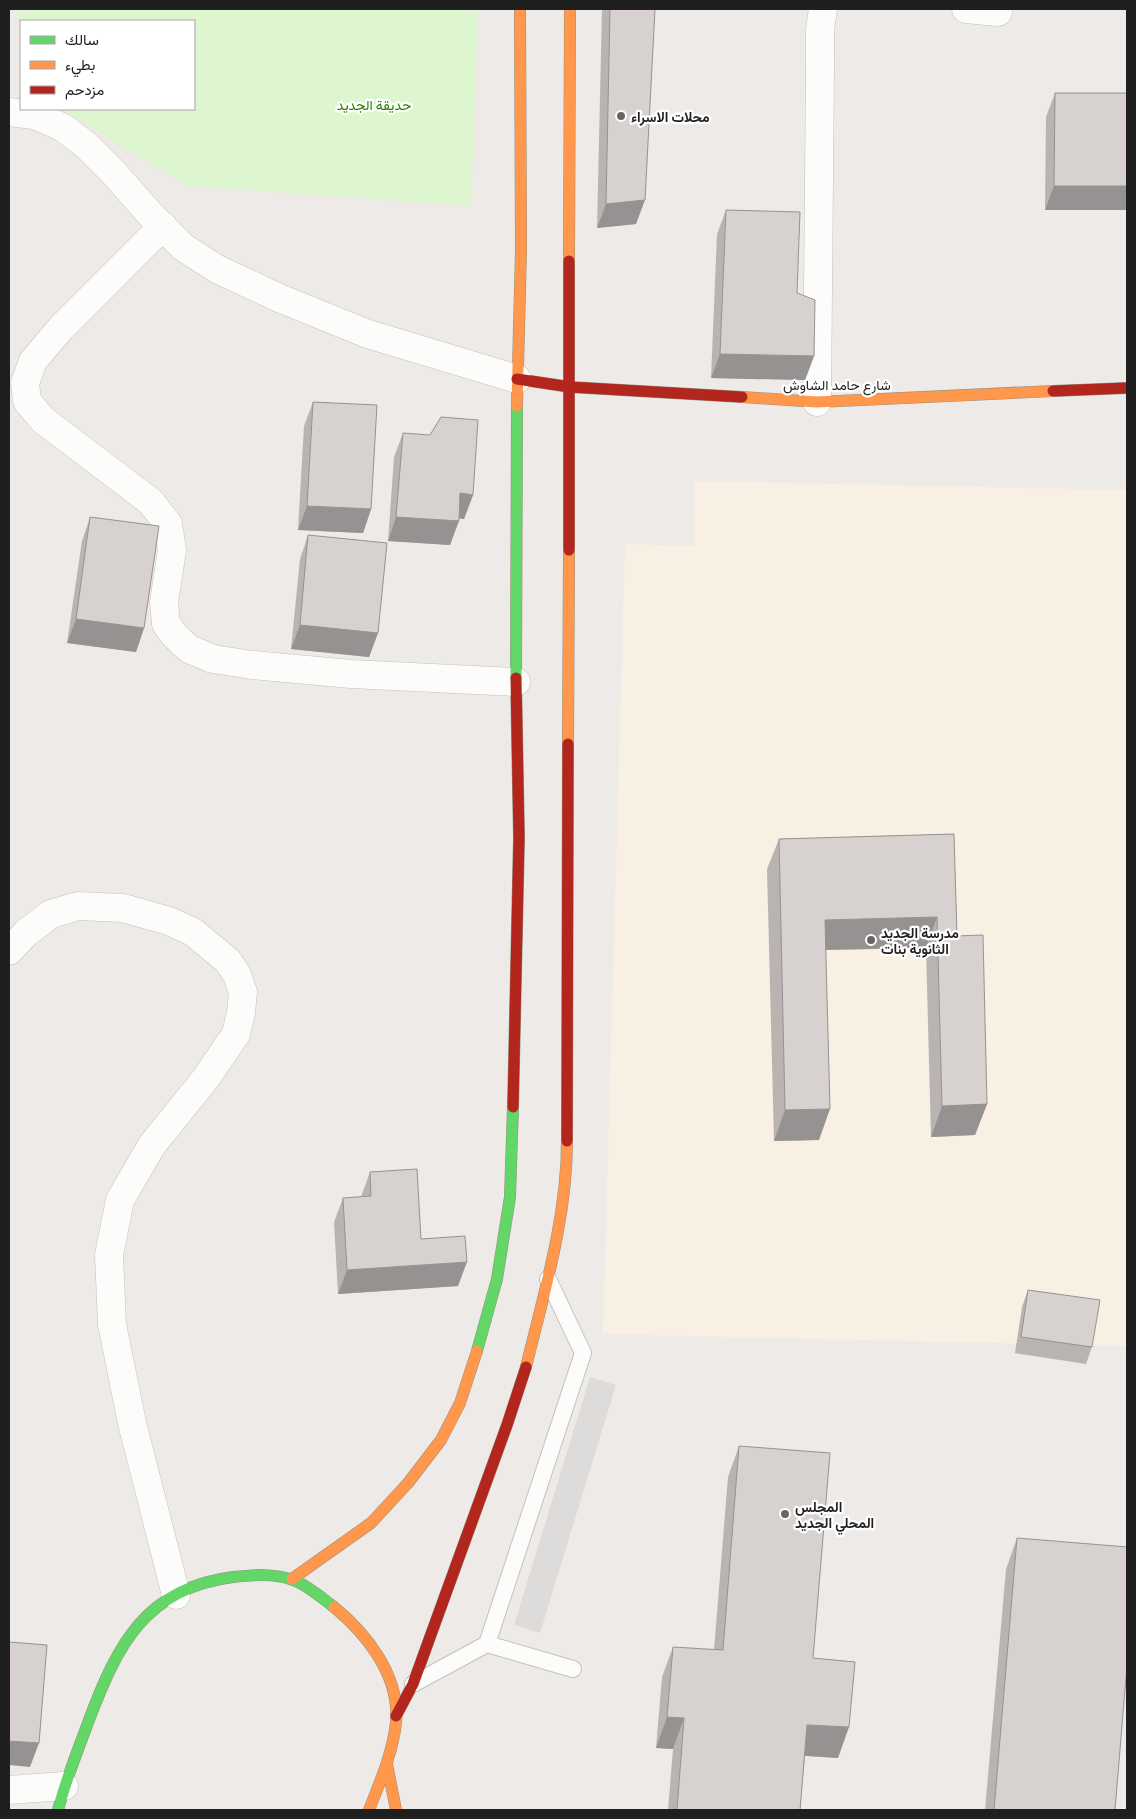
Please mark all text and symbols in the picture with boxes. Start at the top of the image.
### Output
legend [20,20,195,110]
text: سالك [65,28,99,51]
text: بطيء [65,53,95,78]
text: مزدحم [65,78,104,101]
park label: حديقة الجديد [337,94,411,115]
place label: محلات الاسراء [631,106,710,127]
marker: محلات الاسراء [615,110,627,122]
street label: شارع حامد الشاوش [783,374,891,396]
place label: مدرسة الجديد الثانوية بنات [881,922,959,959]
marker: مدرسة الجديد الثانوية بنات [865,934,877,946]
place label: المجلس المحلي الجديد [795,1496,874,1535]
marker: المجلس المحلي الجديد [779,1508,791,1520]

